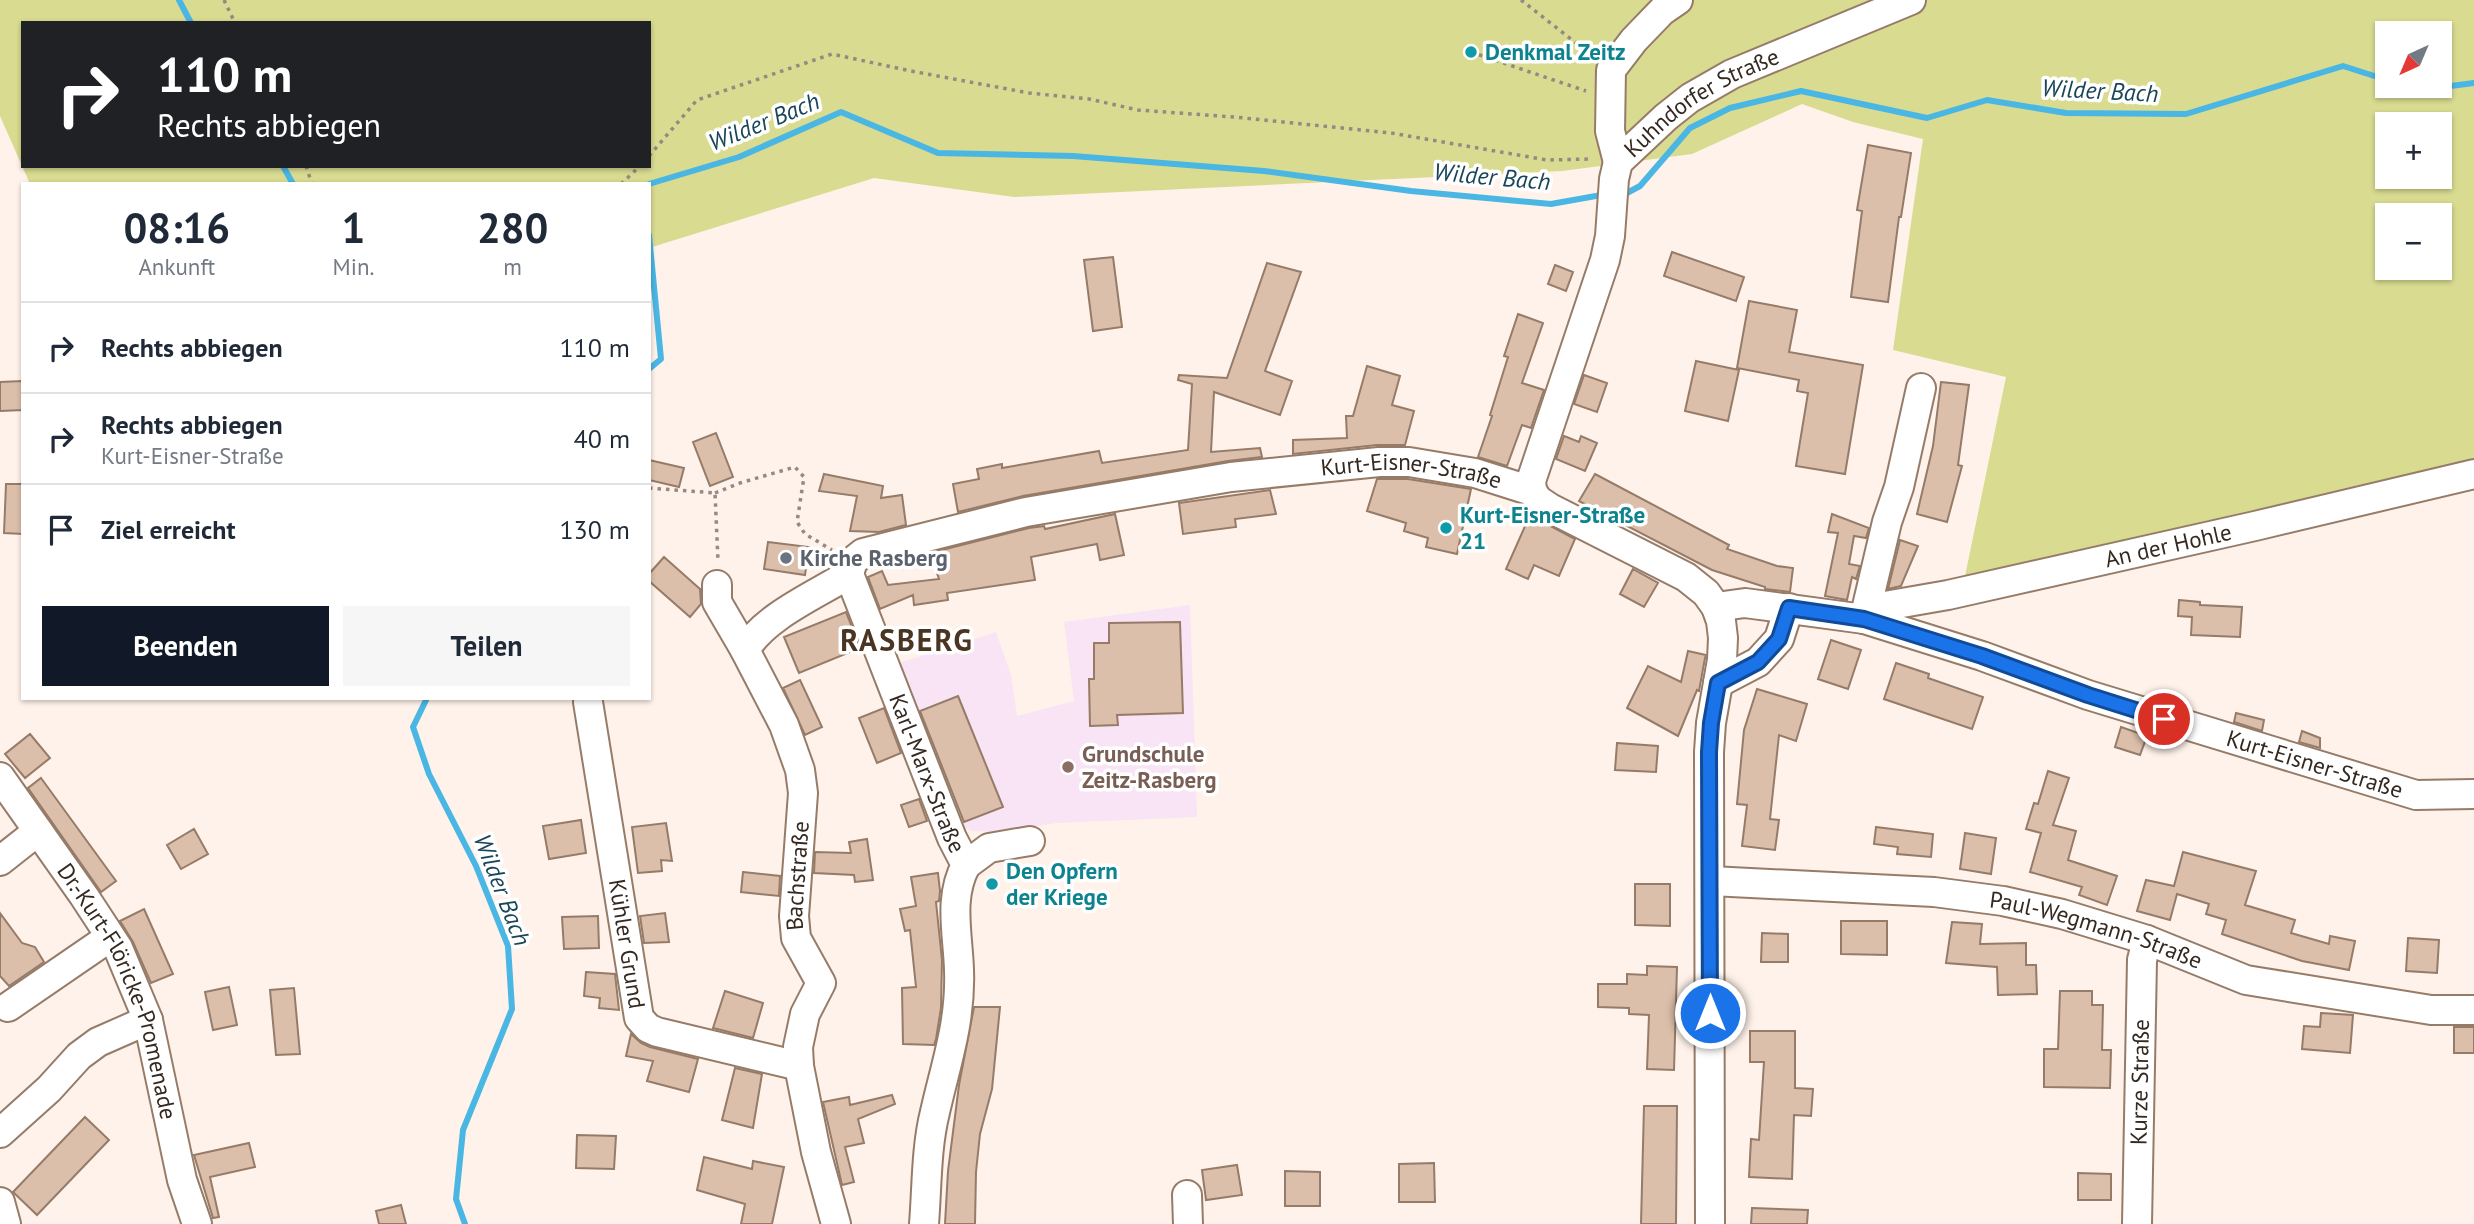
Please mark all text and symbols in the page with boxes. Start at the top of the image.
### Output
north arrow [2375,21,2452,98]
map controls [2375,21,2452,280]
place label: Denkmal Zeitz [1485,37,1626,66]
street label: Kuhndorfer Straße [1617,41,1783,163]
text: 110 m [157,42,292,106]
marker: Denkmal Zeitz [1463,44,1479,60]
icon: right [42,49,133,140]
water label: Wilder Bach [2041,72,2159,109]
water label: Wilder Bach [704,85,824,158]
text: Rechts abbiegen [157,104,381,146]
button: + [2375,112,2452,189]
water label: Wilder Bach [1432,156,1552,197]
text: 08:16 [124,200,230,255]
text: 1 [342,200,365,255]
text: 280 [477,200,548,255]
button: − [2375,203,2452,280]
text: Ankunft [138,252,215,281]
text: Min. [333,252,374,281]
text: m [503,252,522,281]
icon: right [42,329,80,367]
text: Rechts abbiegen [101,331,283,364]
text: 110 m [559,331,630,364]
text: Rechts abbiegen [101,408,283,441]
icon: right [42,420,80,458]
text: 40 m [574,422,630,455]
text: Kurt-Eisner-Straße [101,441,284,470]
street label: Kurt-Eisner-Straße [1319,447,1506,495]
place label: Kurt-Eisner-Straße 21 [1460,500,1645,555]
icon: arrive [42,511,80,549]
text: Ziel erreicht [101,513,236,546]
text: 130 m [559,513,630,546]
street label: An der Hohle [2102,517,2234,573]
marker: Kurt-Eisner-Straße 21 [1438,520,1454,536]
place label: Kirche Rasberg [800,543,948,572]
marker: Kirche Rasberg [778,550,794,566]
button: Beenden [42,606,329,686]
button: Teilen [343,606,630,686]
district label: RASBERG [840,620,974,659]
street label: Karl-Marx-Straße [883,689,972,858]
pin [2134,689,2194,749]
icon: arrive [2145,700,2183,738]
street label: Kurt-Eisner-Straße [2223,723,2407,804]
place label: Grundschule Zeitz-Rasberg [1082,739,1217,794]
marker: Grundschule Zeitz-Rasberg [1060,759,1076,775]
street label: Bachstraße [779,820,815,932]
water label: Wilder Bach [467,830,538,950]
place label: Den Opfern der Kriege [1006,856,1118,911]
street label: Dr.-Kurt-Flöricke-Promenade [51,857,184,1122]
marker: Den Opfern der Kriege [984,876,1000,892]
street label: Kühler Grund [603,877,652,1011]
street label: Paul-Wegmann-Straße [1988,884,2207,975]
position arrow [1673,976,1747,1050]
street label: Kurze Straße [2123,1019,2155,1145]

